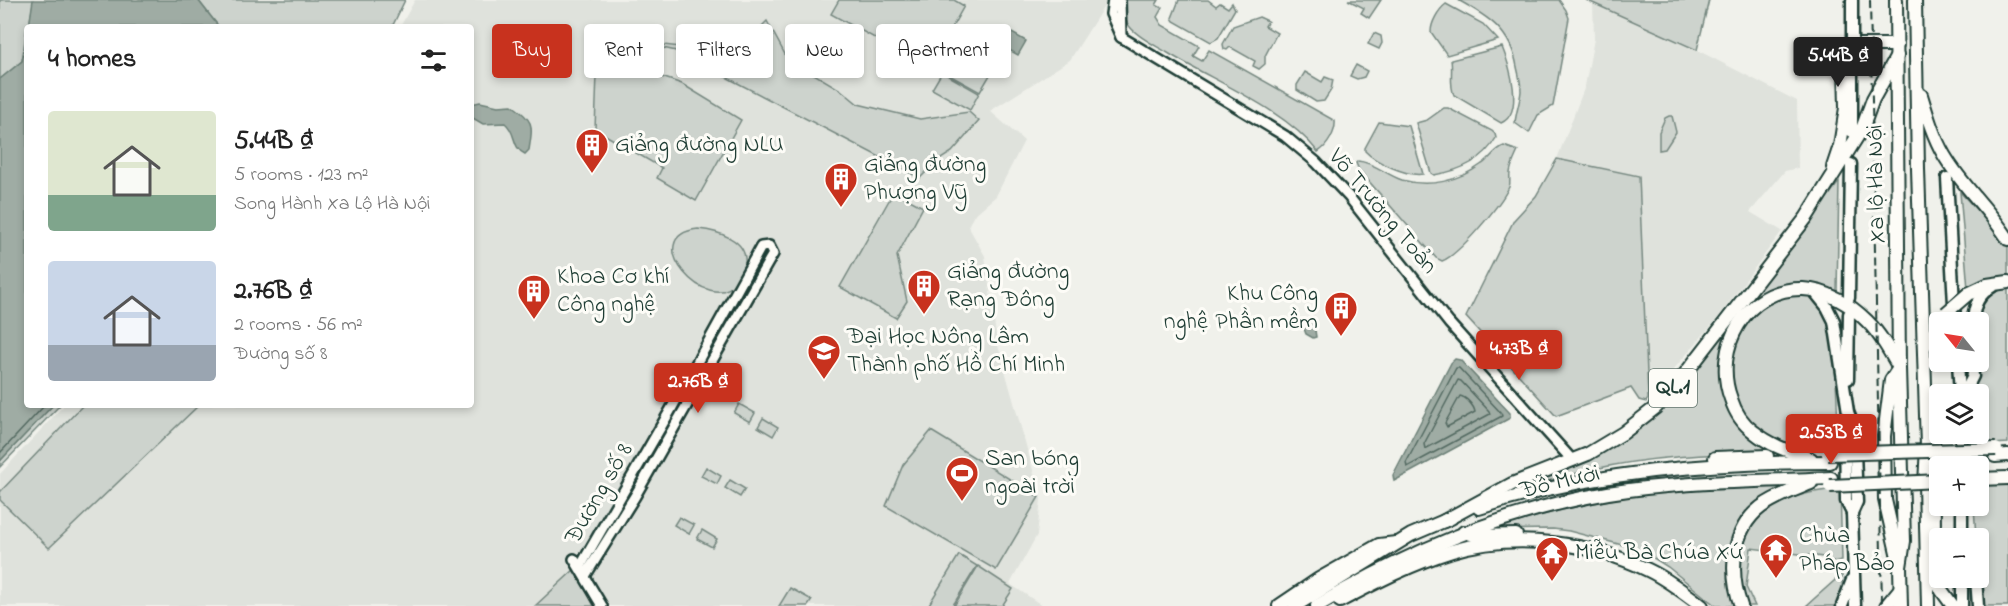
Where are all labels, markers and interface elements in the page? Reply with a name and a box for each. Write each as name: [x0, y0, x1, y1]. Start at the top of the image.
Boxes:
chip: Buy: [492, 24, 572, 78]
chip: Rent: [584, 24, 664, 78]
chip: Filters: [676, 24, 773, 78]
chip: New: [785, 24, 864, 78]
chip: Apartment: [876, 24, 1011, 78]
pin: 5.44B ₫: [1783, 37, 1893, 88]
text: 4 homes: [48, 41, 136, 79]
text: 5.44B ₫: [1808, 42, 1868, 71]
icon: filters: [417, 44, 450, 77]
text: 5.44B ₫: [234, 123, 313, 161]
street label: Xa lộ Hà Nội: [1858, 124, 1896, 244]
building icon: Giảng đường NLU: [574, 127, 610, 174]
place label: Giảng đường NLU: [615, 128, 784, 163]
icon: home: [96, 135, 168, 207]
street label: Võ Trường Toản: [1318, 141, 1445, 283]
place label: Giảng đường Phượng Vỹ: [864, 148, 986, 212]
text: 5 rooms · 123 m²: [234, 161, 368, 190]
building icon: Giảng đường Phượng Vỹ: [823, 161, 859, 208]
text: Song Hành Xa Lộ Hà Nội: [234, 190, 430, 219]
place label: Giảng đường Rạng Đông: [947, 255, 1069, 318]
place label: Khoa Cơ khí Công nghệ: [557, 260, 669, 323]
building icon: Giảng đường Rạng Đông: [906, 268, 942, 315]
text: 2.76B ₫: [234, 273, 312, 311]
building icon: Khoa Cơ khí Công nghệ: [516, 273, 552, 320]
place label: Khu Công nghệ Phần mềm: [1164, 277, 1318, 340]
icon: home: [96, 285, 168, 357]
building icon: Khu Công nghệ Phần mềm: [1323, 290, 1359, 337]
text: 2 rooms · 56 m²: [234, 311, 363, 340]
north arrow: [1929, 312, 1989, 372]
map controls: [1929, 312, 1989, 588]
place label: Đại Học Nông Lâm Thành phố Hồ Chí Minh: [846, 320, 1065, 383]
pin: 4.73B ₫: [1464, 330, 1574, 381]
school or university icon: Đại Học Nông Lâm Thành phố Hồ Chí Minh: [806, 333, 842, 380]
text: 4.73B ₫: [1490, 335, 1548, 364]
text: Đường số 8: [234, 340, 327, 369]
pin: 2.76B ₫: [643, 363, 753, 414]
text: 2.76B ₫: [668, 368, 728, 397]
road number: QL.1: [1649, 369, 1697, 407]
button: layers: [1929, 384, 1989, 444]
pin: 2.53B ₫: [1776, 414, 1886, 465]
text: 2.53B ₫: [1800, 419, 1862, 448]
street label: Đường số 8: [556, 437, 643, 552]
place label: San bóng ngoài trời: [985, 442, 1079, 505]
sports icon: San bóng ngoài trời: [944, 455, 980, 502]
button: +: [1929, 456, 1989, 516]
street label: Đỗ Mười: [1516, 457, 1603, 509]
place label: Chùa Pháp Bảo: [1799, 519, 1895, 582]
button: −: [1929, 528, 1989, 588]
temple icon: Chùa Pháp Bảo: [1758, 532, 1794, 579]
temple icon: Miễu Bà Chúa Xứ: [1534, 535, 1570, 582]
place label: Miễu Bà Chúa Xứ: [1575, 536, 1744, 571]

